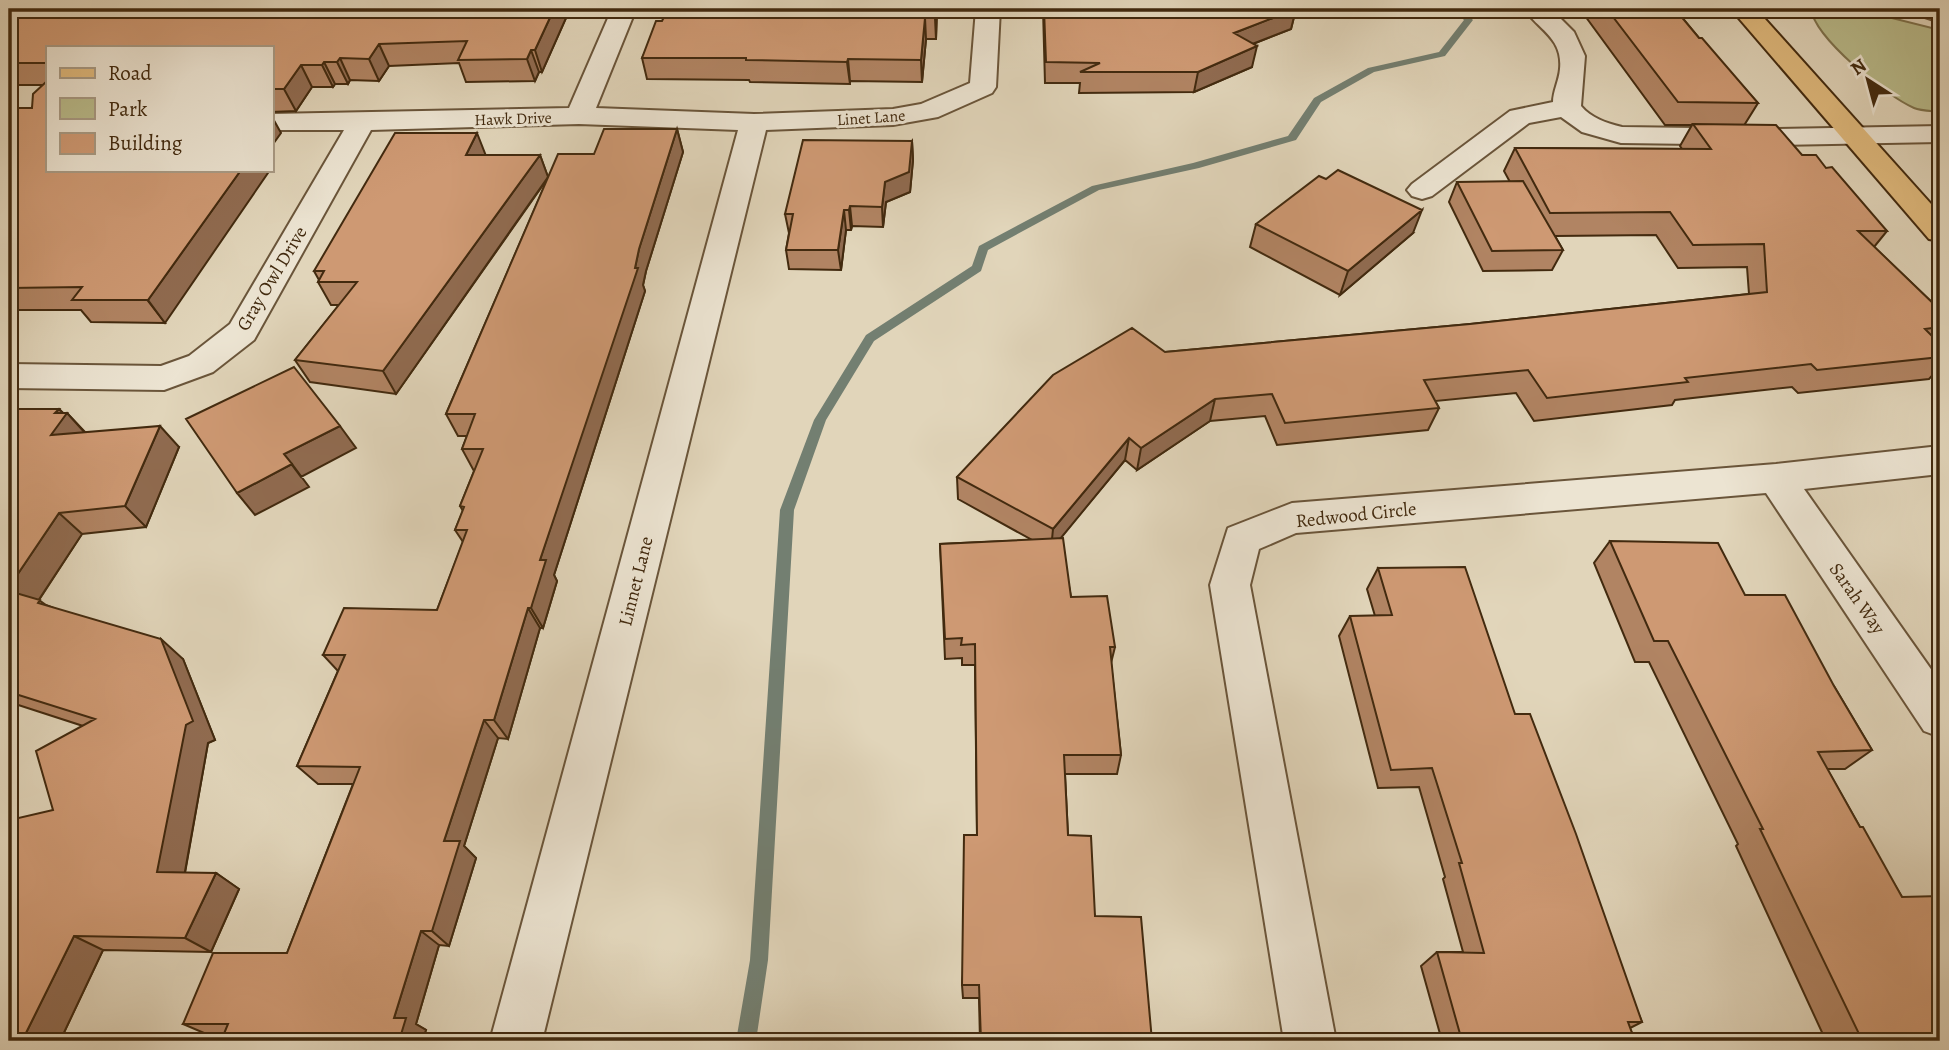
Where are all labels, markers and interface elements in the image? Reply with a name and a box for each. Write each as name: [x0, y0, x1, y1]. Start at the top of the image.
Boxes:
legend: [46, 46, 273, 172]
north arrow: [1834, 46, 1904, 116]
text: N: [1845, 52, 1872, 82]
text: Road: [108, 59, 152, 87]
text: Park: [108, 95, 148, 123]
street label: Linet Lane: [836, 105, 906, 131]
street label: Hawk Drive: [474, 107, 552, 131]
text: Building: [108, 129, 183, 157]
street label: Gray Owl Drive: [230, 221, 313, 336]
street label: Redwood Circle: [1295, 496, 1418, 534]
street label: Linnet Lane: [612, 534, 660, 629]
street label: Sarah Way: [1823, 558, 1892, 640]

